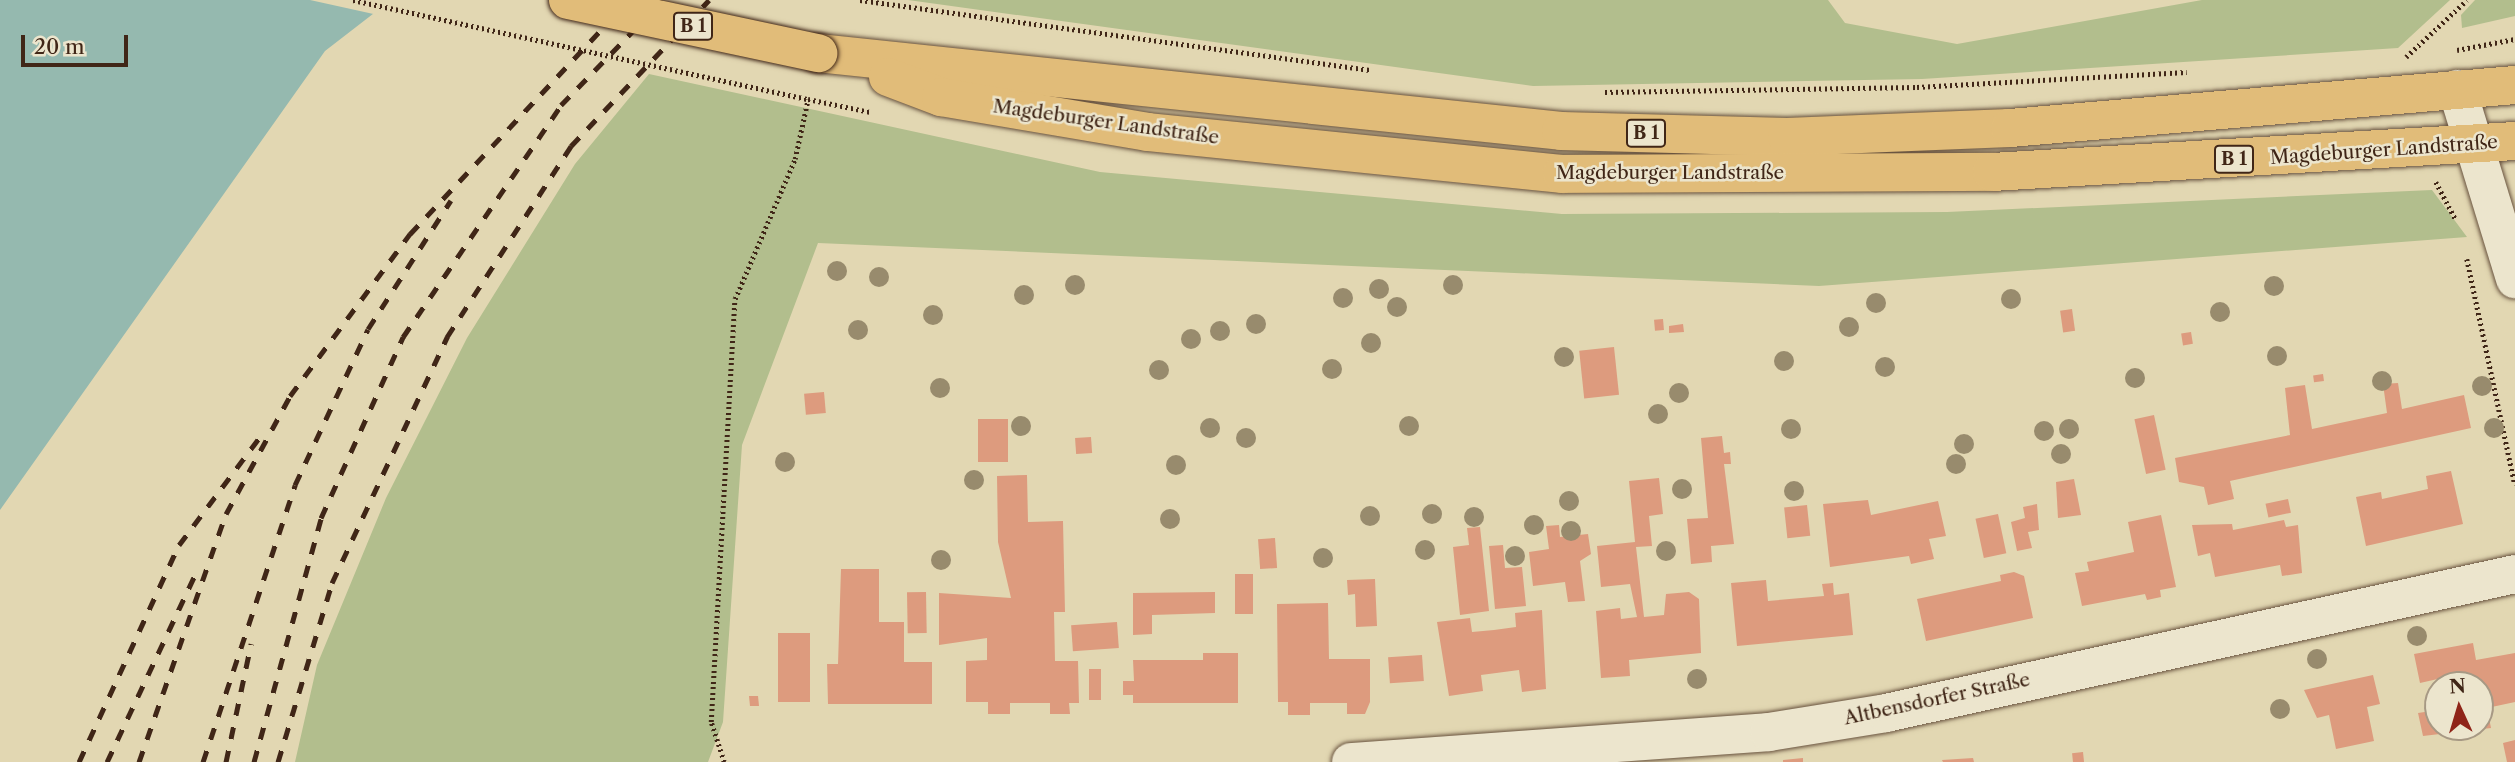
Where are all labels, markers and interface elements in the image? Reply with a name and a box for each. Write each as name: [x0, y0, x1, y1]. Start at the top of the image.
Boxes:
road number: B 1: [672, 12, 714, 41]
scale bar: [24, 21, 131, 65]
text: 20 m: [34, 34, 85, 59]
street label: Magdeburger Landstraße: [991, 95, 1221, 149]
road number: B 1: [1625, 118, 1667, 148]
street label: Magdeburger Landstraße: [2269, 131, 2499, 169]
road number: B 1: [2213, 144, 2255, 174]
street label: Magdeburger Landstraße: [1556, 162, 1784, 184]
street label: Altbensdorfer Straße: [1842, 668, 2032, 730]
north arrow: [2424, 671, 2494, 741]
text: N: [2449, 675, 2467, 699]

